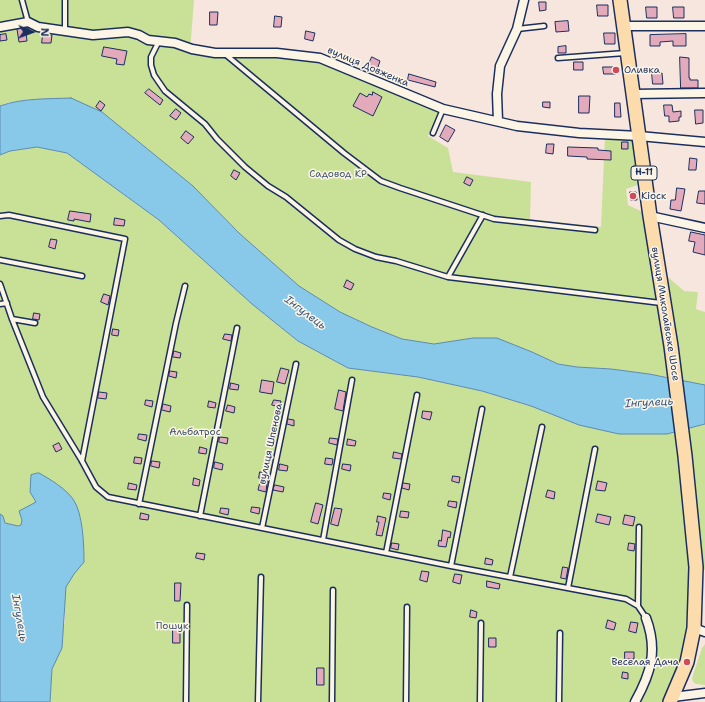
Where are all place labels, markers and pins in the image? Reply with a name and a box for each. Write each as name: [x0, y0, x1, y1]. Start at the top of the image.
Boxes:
place label: Оливка: [624, 64, 660, 76]
marker: Оливка: [611, 65, 621, 75]
place label: Кіоск: [641, 190, 666, 202]
marker: Кіоск: [628, 191, 638, 201]
place label: Веселая Дача: [611, 656, 679, 668]
marker: Веселая Дача: [682, 657, 692, 667]

